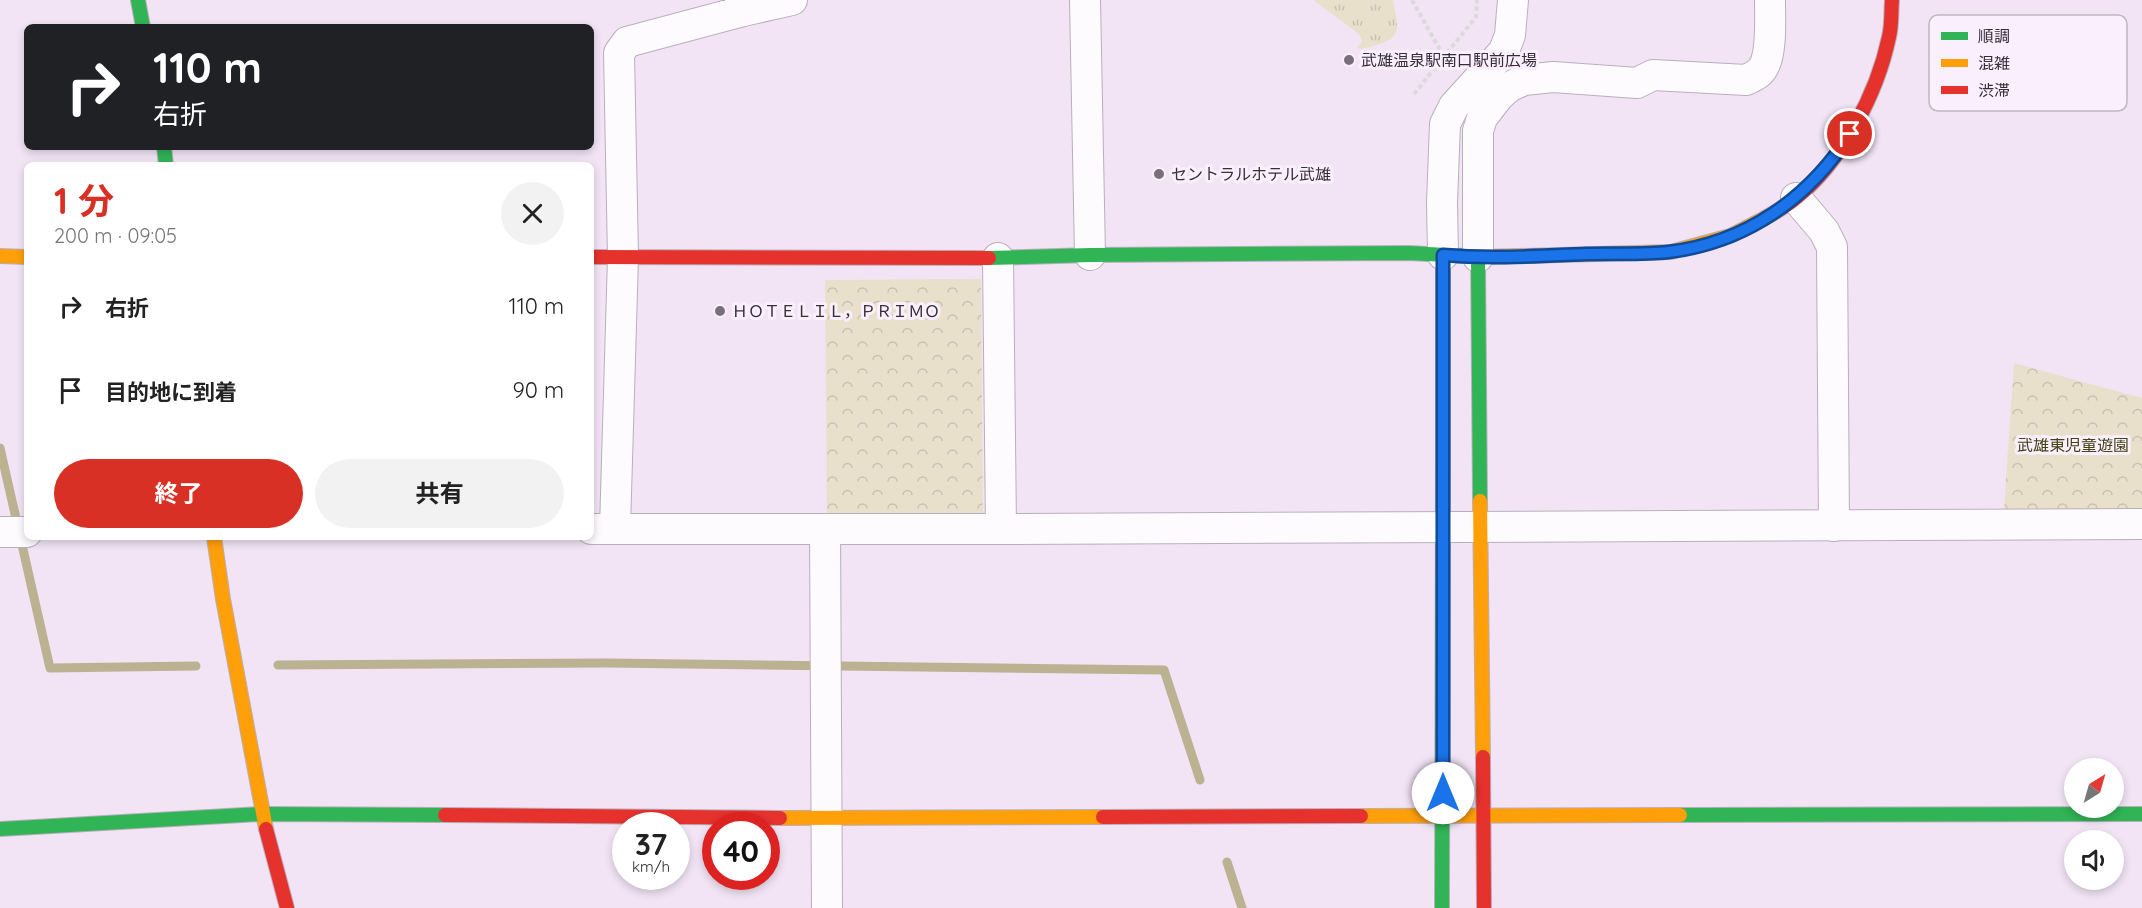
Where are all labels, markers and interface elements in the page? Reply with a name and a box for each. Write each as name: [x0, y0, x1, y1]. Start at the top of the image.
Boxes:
legend: [1929, 15, 2127, 111]
text: 順調: [1978, 26, 2010, 46]
text: 110 m: [153, 41, 262, 94]
icon: right: [54, 48, 132, 126]
place label: 武雄温泉駅南口駅前広場: [1361, 50, 1537, 70]
marker: 武雄温泉駅南口駅前広場: [1342, 53, 1356, 67]
text: 混雑: [1978, 53, 2010, 73]
text: 渋滞: [1978, 80, 2010, 100]
text: 右折: [153, 97, 207, 131]
pin: [1824, 108, 1875, 159]
icon: arrive: [1833, 117, 1866, 150]
place label: セントラルホテル武雄: [1171, 164, 1331, 184]
marker: セントラルホテル武雄: [1152, 167, 1166, 181]
text: 1 分: [54, 178, 114, 223]
button: close: [501, 182, 564, 245]
text: 200 m · 09:05: [54, 223, 177, 248]
icon: right: [54, 290, 87, 323]
text: 110 m: [509, 292, 564, 320]
text: 右折: [105, 294, 149, 322]
place label: ＨＯＴＥＬＩＬ，ＰＲＩＭＯ: [732, 301, 940, 321]
marker: ＨＯＴＥＬＩＬ，ＰＲＩＭＯ: [713, 304, 727, 318]
icon: arrive: [54, 374, 87, 407]
text: 90 m: [513, 376, 564, 404]
text: 目的地に到着: [105, 378, 237, 406]
park label: 武雄東児童遊園: [2017, 435, 2129, 455]
button: 終了: [54, 459, 303, 528]
button: 共有: [315, 459, 564, 528]
north arrow: [2064, 758, 2124, 818]
map controls: [2064, 758, 2124, 890]
position arrow: [1411, 761, 1475, 825]
speed limit sign: 40: [702, 812, 780, 890]
text: 37: [635, 825, 667, 863]
button: sound: [2064, 830, 2124, 890]
text: km/h: [632, 857, 670, 876]

